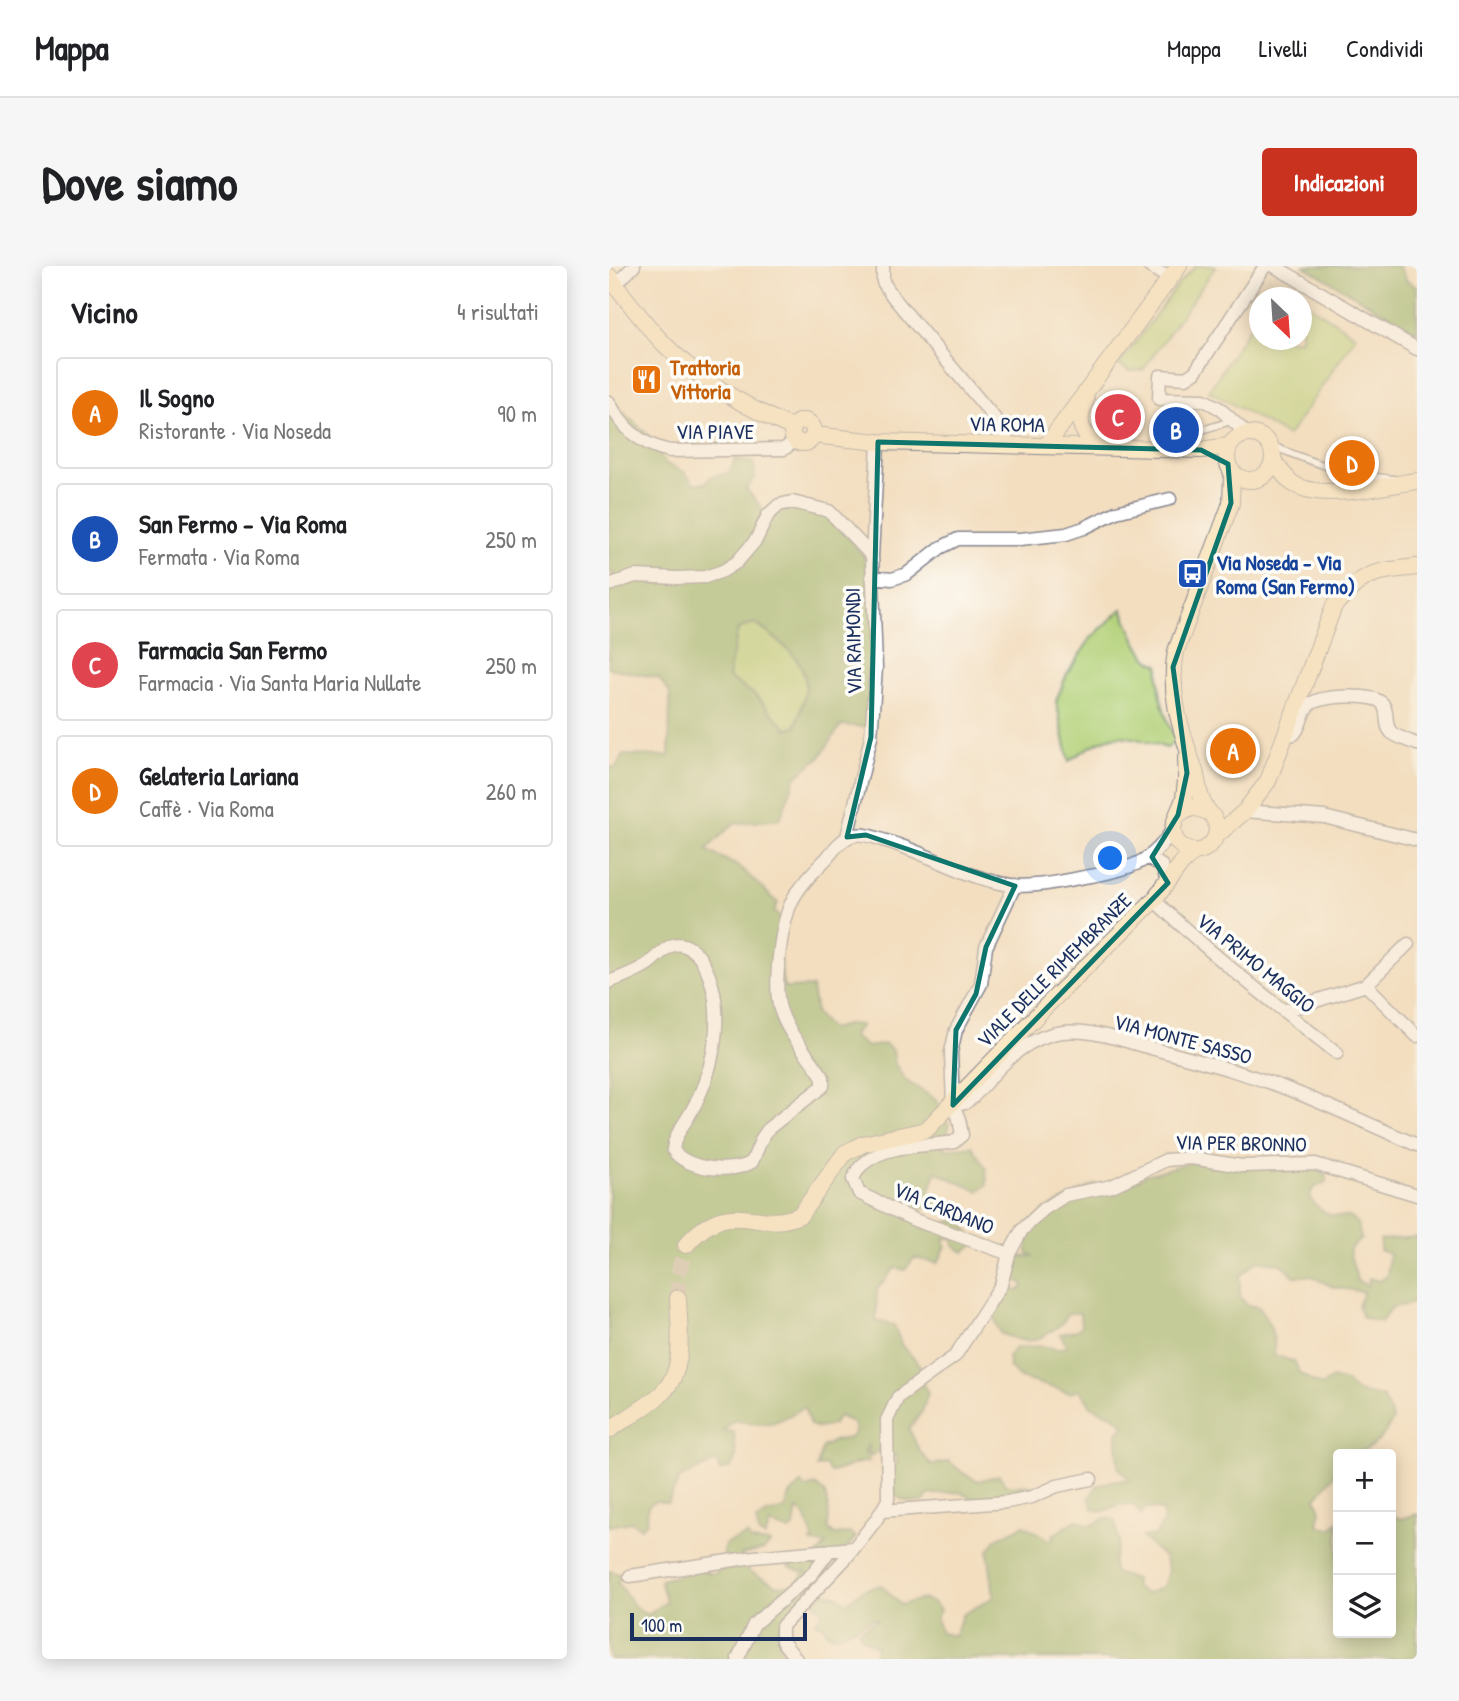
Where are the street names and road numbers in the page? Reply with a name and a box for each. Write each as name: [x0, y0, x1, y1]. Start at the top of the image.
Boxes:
street label: VIA ROMA: [969, 409, 1045, 439]
street label: VIA PIAVE: [676, 417, 754, 446]
street label: VIA RAIMONDI: [838, 587, 868, 695]
street label: VIALE DELLE RIMEMBRANZE: [970, 886, 1138, 1054]
street label: VIA PRIMO MAGGIO: [1191, 906, 1321, 1020]
street label: VIA MONTE SASSO: [1111, 1007, 1255, 1071]
street label: VIA PER BRONNO: [1175, 1127, 1307, 1159]
street label: VIA CARDANO: [889, 1175, 999, 1241]

